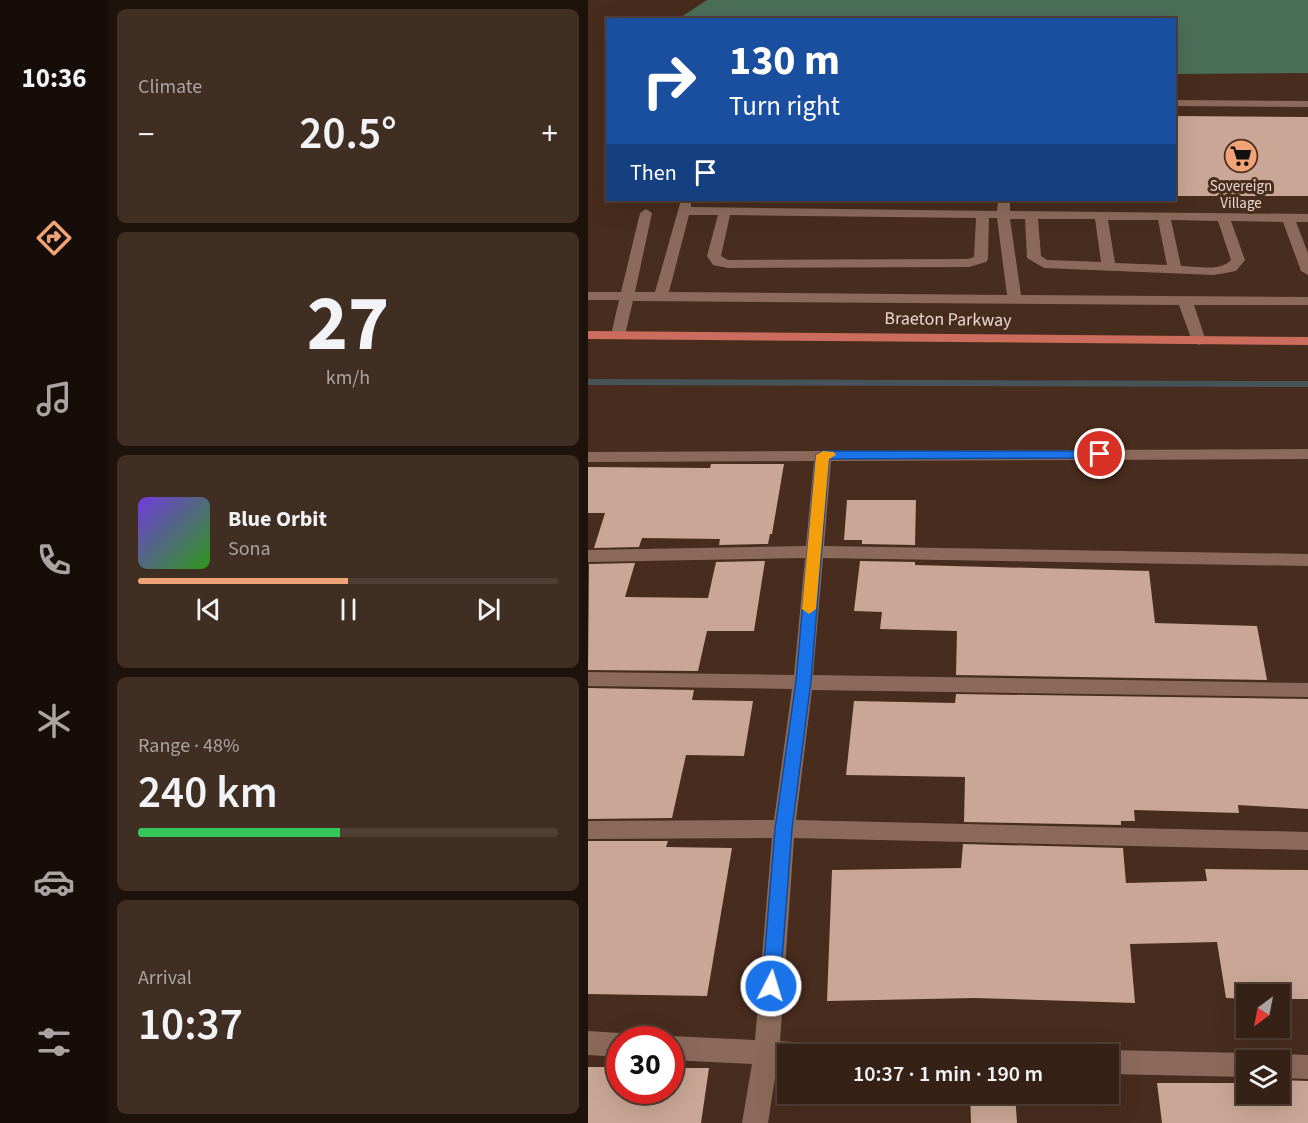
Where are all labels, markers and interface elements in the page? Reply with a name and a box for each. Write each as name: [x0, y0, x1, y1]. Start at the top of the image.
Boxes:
text: 130 m: [729, 31, 840, 91]
icon: right: [630, 42, 708, 120]
text: 10:36: [21, 59, 87, 98]
text: Climate: [138, 73, 202, 101]
text: Turn right: [729, 87, 840, 126]
text: 20.5°: [299, 102, 397, 166]
text: −: [138, 111, 154, 158]
text: +: [542, 111, 558, 158]
supermarket icon: Sovereign Village: [1223, 138, 1259, 174]
icon: arrive: [689, 156, 722, 189]
text: Then: [630, 157, 677, 189]
place label: Sovereign Village: [1210, 176, 1272, 214]
icon: directions: [33, 217, 75, 259]
text: 27: [307, 269, 389, 380]
street label: Braeton Parkway: [884, 306, 1012, 333]
text: km/h: [326, 364, 370, 392]
icon: music: [33, 378, 75, 420]
pin: [1074, 428, 1125, 479]
icon: arrive: [1083, 437, 1116, 470]
text: Blue Orbit: [228, 503, 327, 535]
text: Sona: [228, 535, 271, 563]
icon: phone: [33, 539, 75, 581]
icon: previous: [192, 593, 225, 626]
icon: pause: [332, 593, 365, 626]
icon: next: [472, 593, 505, 626]
icon: climate: [33, 700, 75, 742]
text: Range · 48%: [138, 732, 239, 760]
text: 240 km: [138, 761, 278, 825]
icon: car: [33, 861, 75, 903]
position arrow: [739, 954, 803, 1018]
text: Arrival: [138, 964, 192, 992]
north arrow: [1236, 984, 1290, 1038]
map controls: [1236, 984, 1290, 1104]
text: 10:37: [138, 993, 243, 1057]
icon: filters: [33, 1021, 75, 1063]
speed limit sign: 30: [606, 1026, 684, 1104]
button: layers: [1236, 1050, 1290, 1104]
text: 10:37 · 1 min · 190 m: [853, 1058, 1043, 1090]

